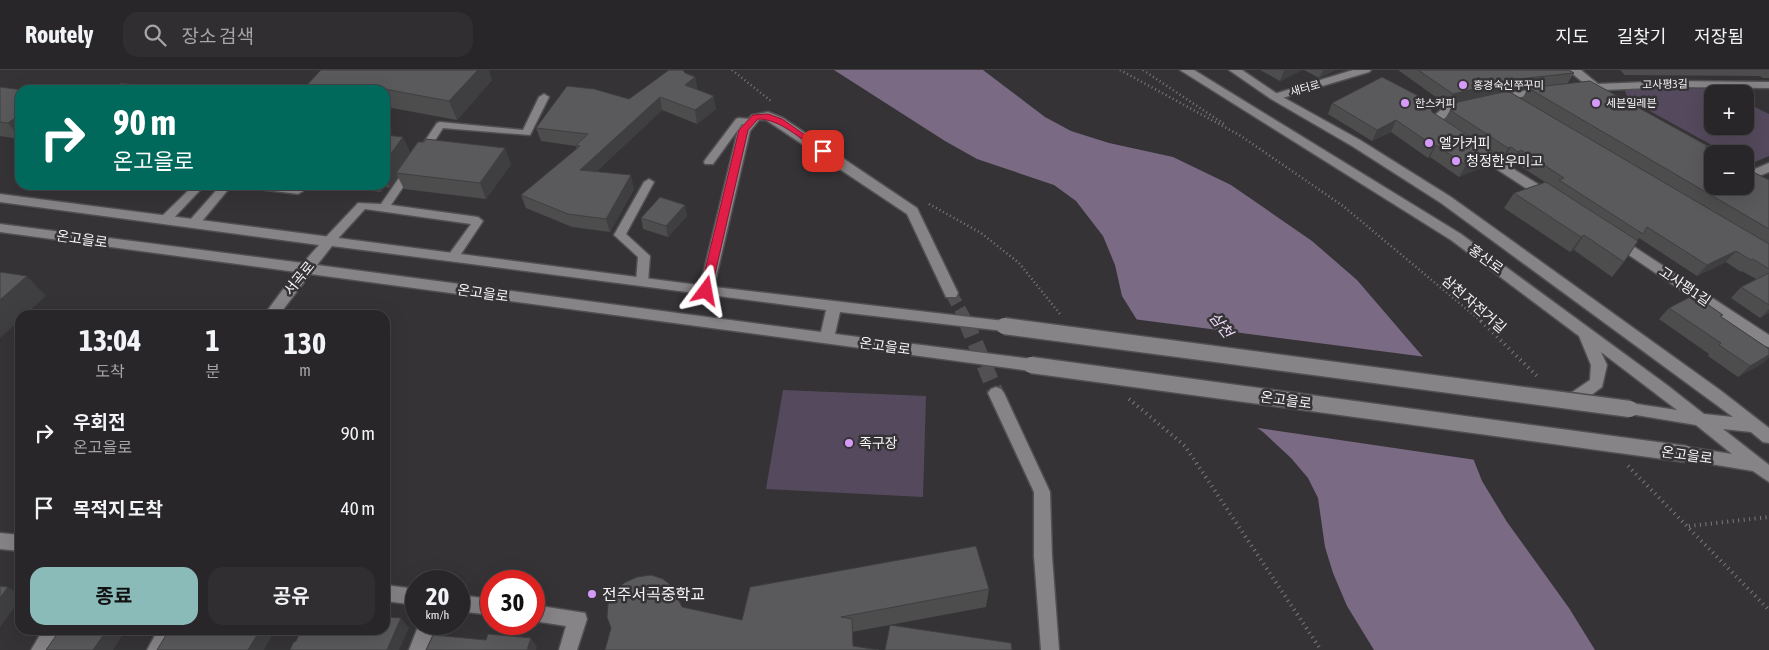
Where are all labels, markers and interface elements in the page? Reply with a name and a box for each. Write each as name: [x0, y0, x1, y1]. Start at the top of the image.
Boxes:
search box: [123, 12, 473, 57]
text: Routely: [25, 21, 93, 48]
icon: search: [141, 21, 169, 49]
text: 장소 검색: [181, 25, 254, 47]
text: 지도: [1556, 26, 1589, 47]
text: 길찾기: [1617, 26, 1666, 47]
text: 저장됨: [1694, 26, 1744, 47]
street label: 새터로: [1289, 78, 1321, 98]
street label: 고사평3길: [1642, 78, 1688, 90]
marker: 홍경숙신쭈꾸미: [1457, 79, 1469, 91]
place label: 홍경숙신쭈꾸미: [1473, 79, 1544, 91]
map controls: [1704, 85, 1754, 195]
button: +: [1704, 85, 1754, 135]
marker: 한스커피: [1399, 97, 1411, 109]
place label: 한스커피: [1415, 97, 1455, 109]
marker: 세븐일레븐: [1590, 97, 1602, 109]
place label: 세븐일레븐: [1606, 97, 1657, 109]
text: 90 m: [113, 102, 176, 142]
icon: right: [30, 105, 95, 170]
pin: [802, 130, 844, 172]
place label: 엘가커피: [1439, 135, 1491, 151]
icon: arrive: [809, 137, 837, 165]
marker: 엘가커피: [1423, 137, 1435, 149]
button: −: [1704, 145, 1754, 195]
text: 온고을로: [113, 148, 194, 174]
place label: 청정한우미고: [1466, 153, 1543, 169]
marker: 청정한우미고: [1450, 155, 1462, 167]
street label: 온고을로: [55, 227, 109, 251]
street label: 홍산로: [1466, 241, 1506, 277]
street label: 서곡로: [281, 258, 317, 298]
street label: 고사평1길: [1656, 263, 1714, 309]
position arrow: [679, 264, 731, 316]
street label: 삼천 자전거길: [1439, 272, 1509, 336]
street label: 온고을로: [456, 281, 510, 305]
water label: 삼천: [1206, 309, 1238, 343]
text: 13:04: [79, 323, 141, 357]
text: 1: [205, 323, 220, 357]
text: 130: [284, 326, 326, 360]
street label: 온고을로: [858, 334, 912, 358]
text: m: [299, 361, 311, 379]
text: 도착: [95, 362, 125, 380]
text: 분: [205, 362, 220, 380]
street label: 온고을로: [1259, 388, 1313, 412]
text: 우회전: [73, 411, 125, 433]
icon: right: [30, 419, 58, 447]
text: 90 m: [341, 422, 375, 444]
place label: 족구장: [859, 435, 898, 451]
marker: 족구장: [843, 437, 855, 449]
text: 온고을로: [73, 438, 132, 456]
street label: 온고을로: [1660, 443, 1714, 467]
icon: arrive: [30, 494, 58, 522]
text: 40 m: [341, 497, 375, 519]
text: 목적지 도착: [73, 498, 163, 520]
button: 종료: [30, 567, 198, 625]
button: 공유: [208, 567, 375, 625]
speed limit sign: 30: [480, 570, 545, 635]
text: 20: [426, 582, 449, 610]
place label: 전주서곡중학교: [602, 585, 705, 603]
marker: 전주서곡중학교: [586, 588, 598, 600]
text: km/h: [426, 608, 449, 622]

